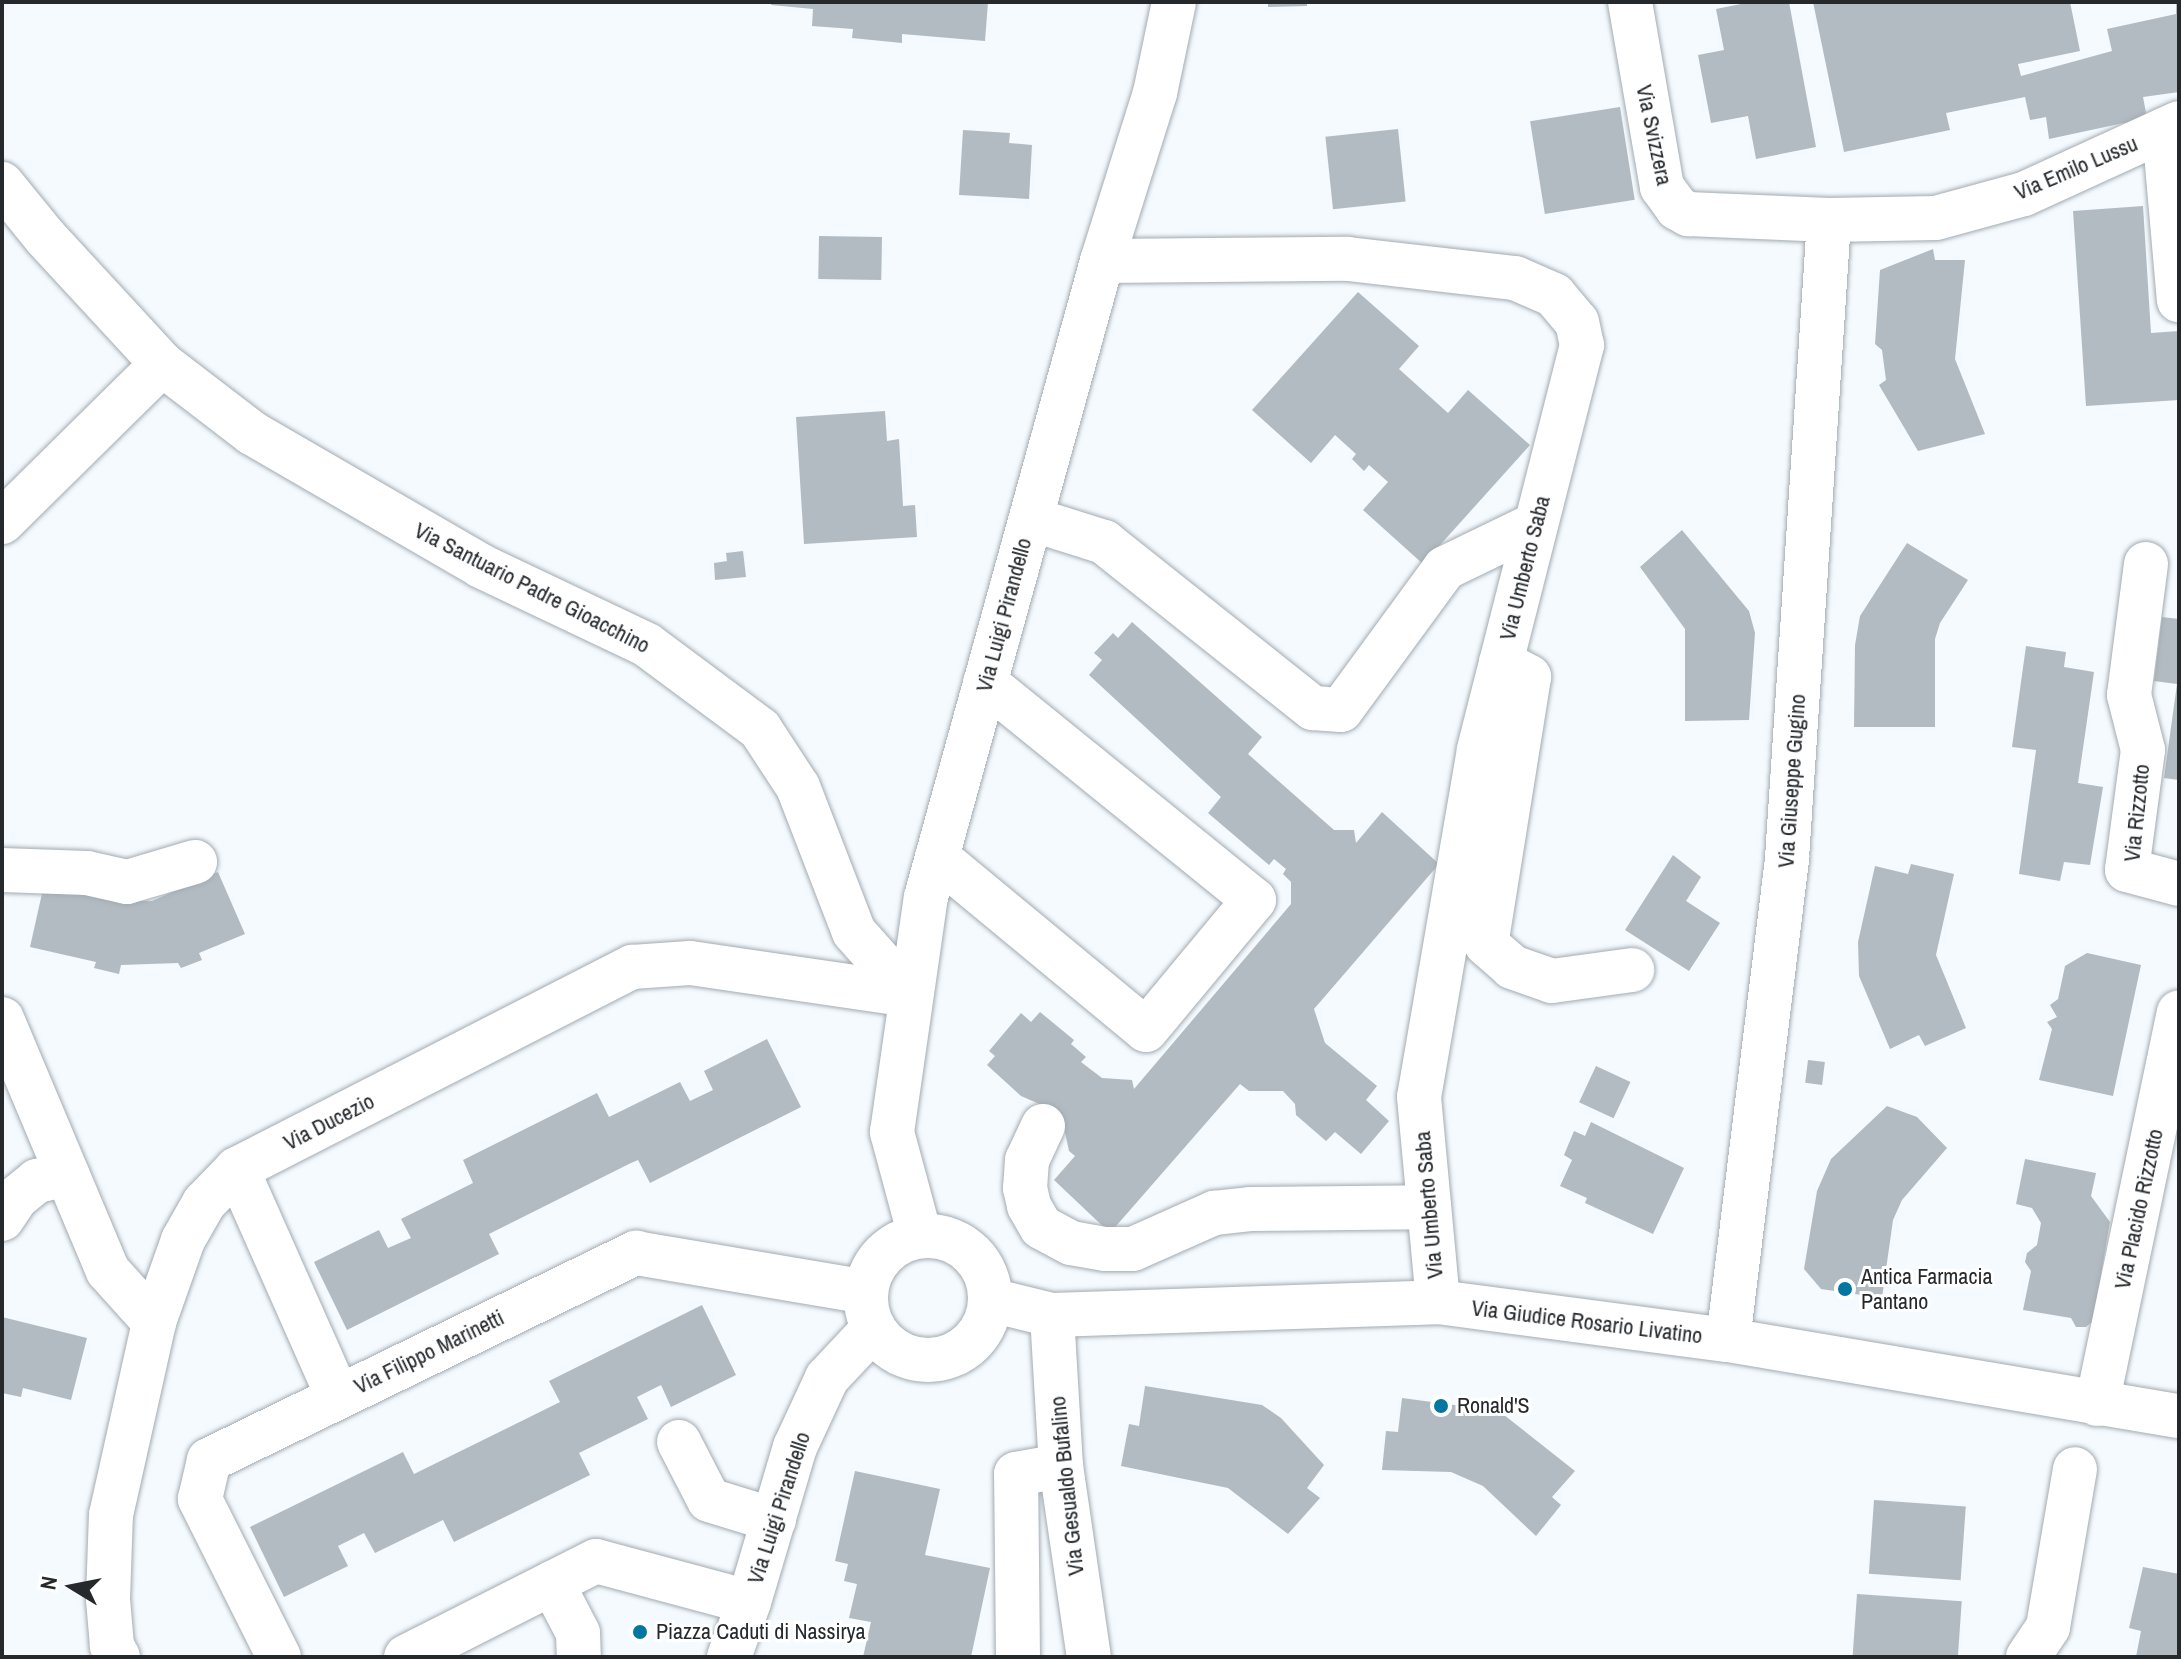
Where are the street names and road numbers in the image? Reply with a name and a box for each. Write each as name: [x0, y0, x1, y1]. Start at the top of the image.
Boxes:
street label: Via Svizzera: [1630, 82, 1678, 188]
street label: Via Emilo Lussu: [2011, 130, 2141, 206]
street label: Via Umberto Saba: [1494, 493, 1556, 643]
street label: Via Santuario Padre Gioacchino: [410, 517, 654, 659]
street label: Via Luigi Pirandello: [971, 535, 1037, 695]
street label: Via Giuseppe Gugino: [1773, 693, 1811, 869]
street label: Via Rizzotto: [2119, 763, 2155, 863]
street label: Via Ducezio: [279, 1088, 379, 1156]
street label: Via Placido Rizzotto: [2109, 1126, 2169, 1292]
street label: Via Umberto Saba: [1409, 1130, 1449, 1280]
street label: Via Giudice Rosario Livatino: [1470, 1295, 1704, 1349]
street label: Via Filippo Marinetti: [350, 1304, 508, 1400]
street label: Via Gesualdo Bufalino: [1044, 1395, 1090, 1577]
street label: Via Luigi Pirandello: [742, 1429, 816, 1587]

